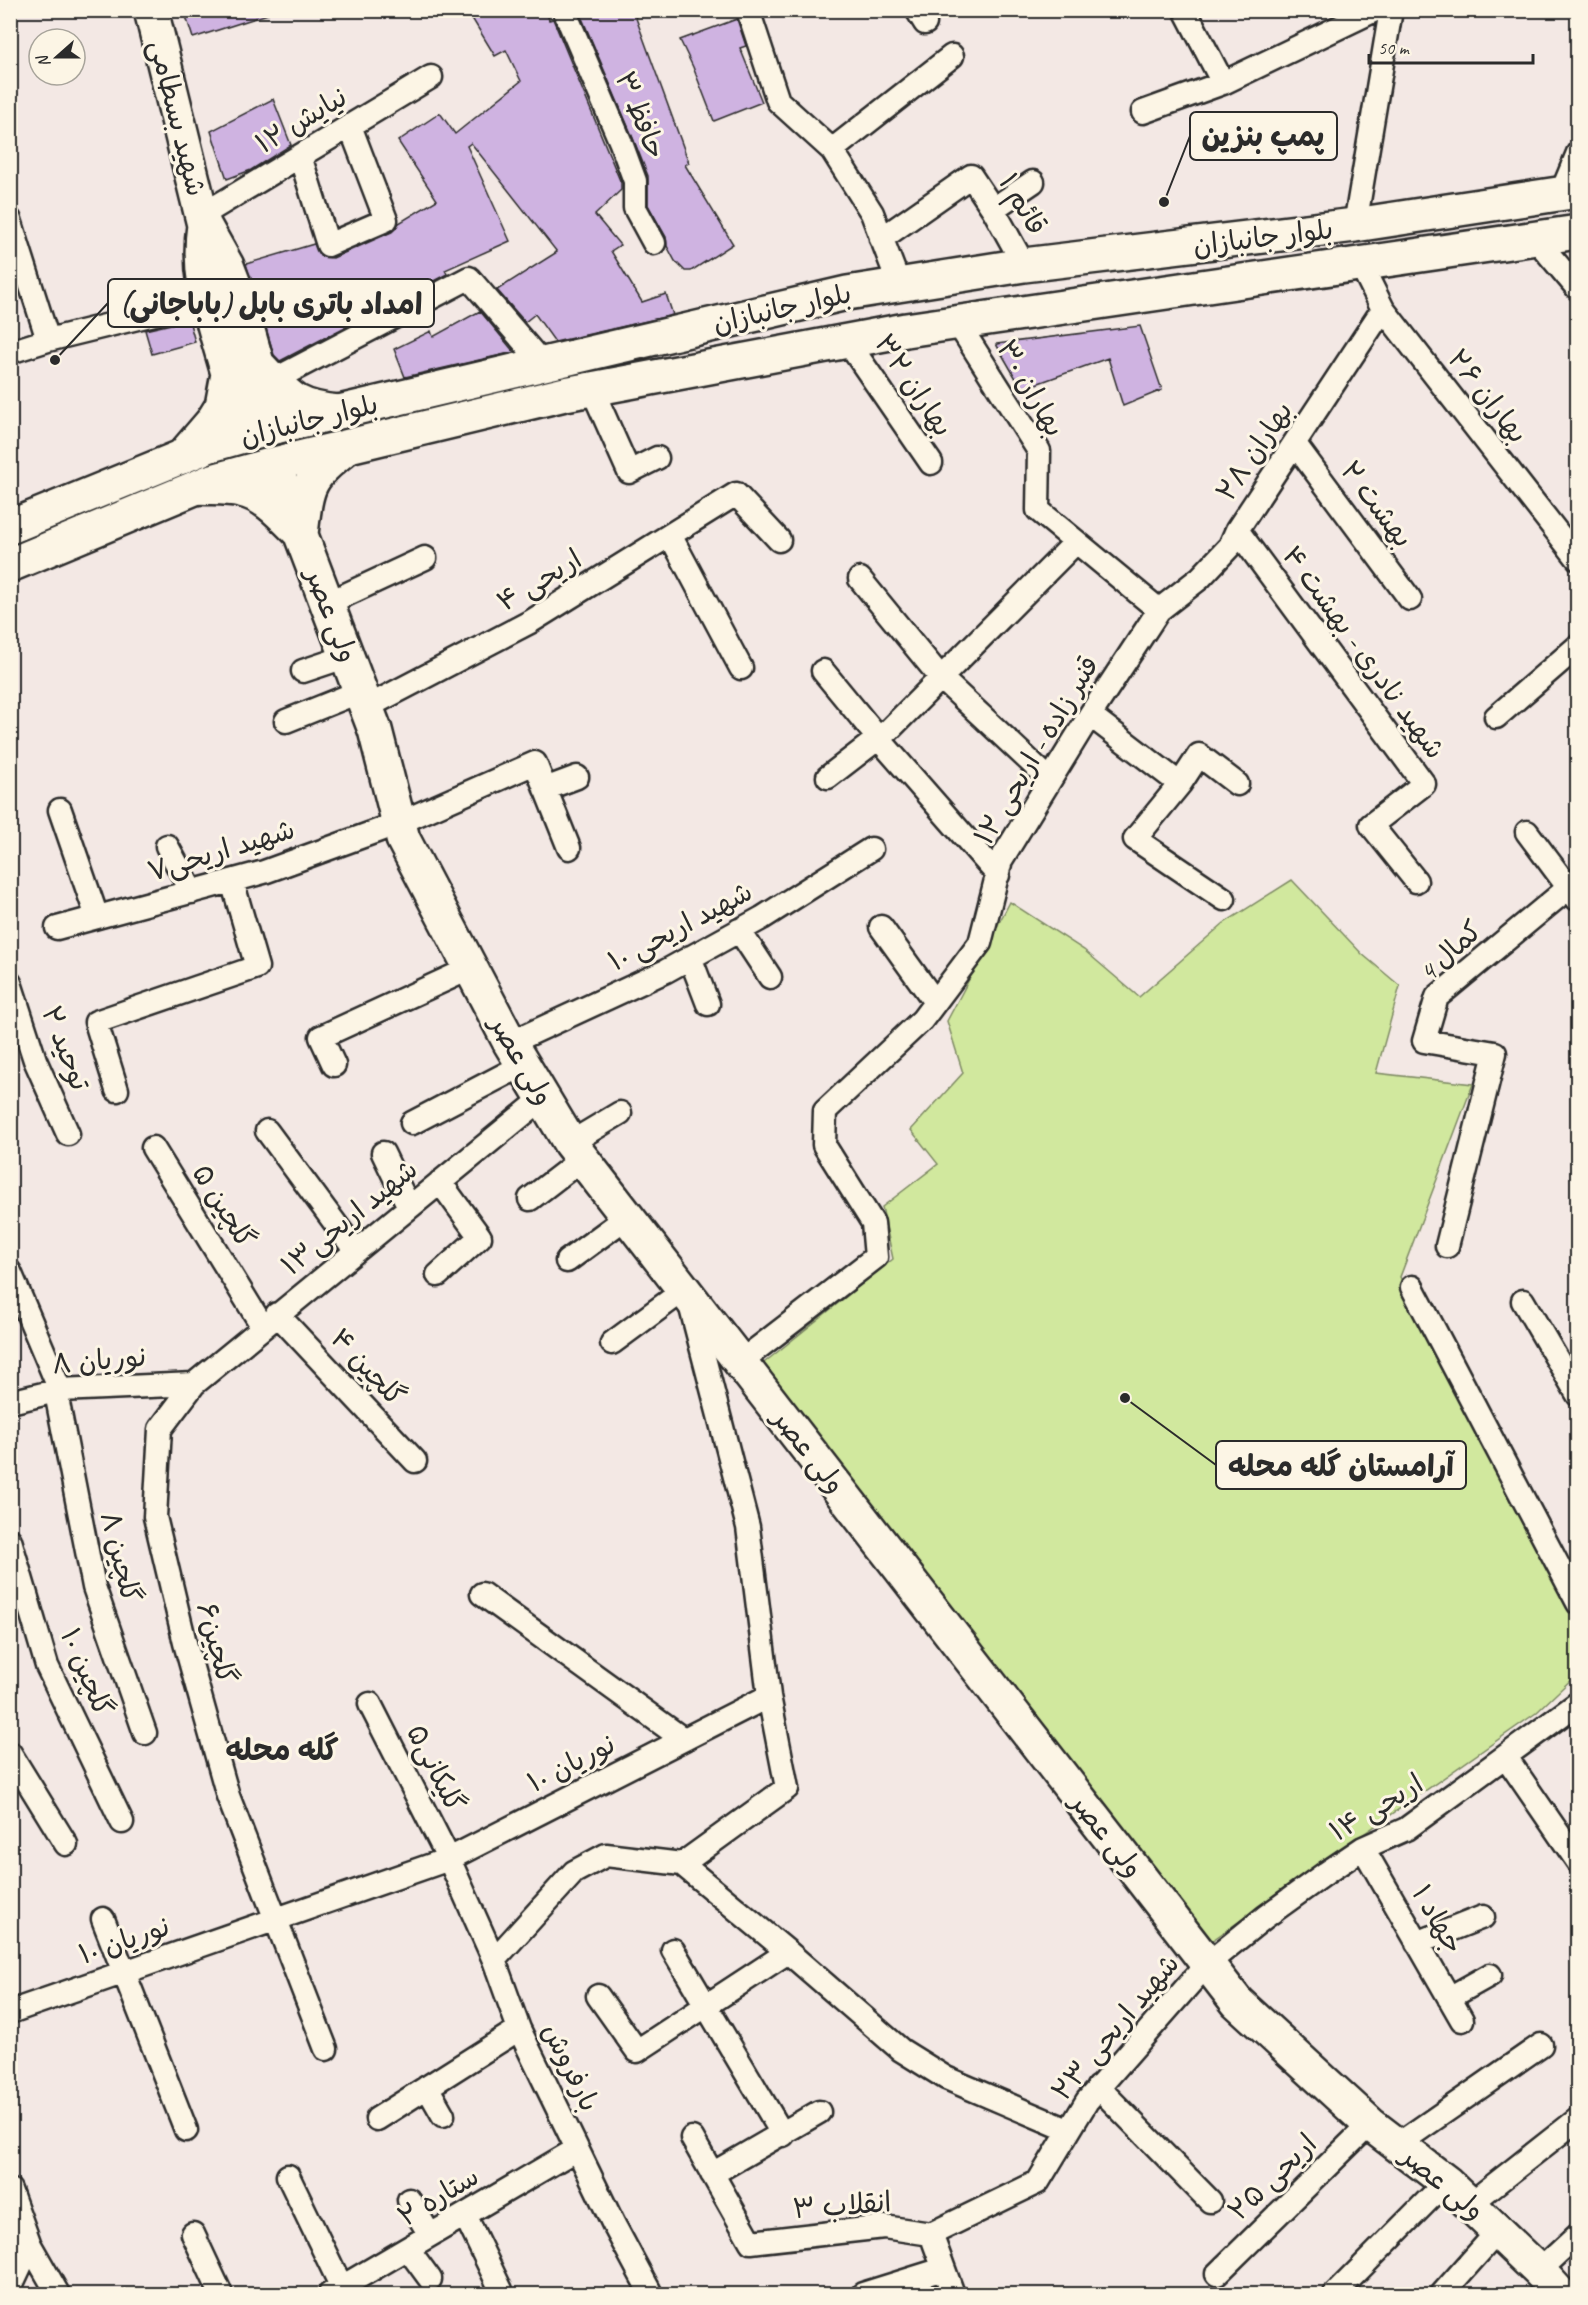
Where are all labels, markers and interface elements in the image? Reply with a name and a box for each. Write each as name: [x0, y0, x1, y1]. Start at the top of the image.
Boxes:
north arrow: [27, 27, 87, 87]
scale bar: [1369, 27, 1532, 65]
street label: شهید بسطامی: [142, 36, 214, 200]
text: 50 m: [1378, 37, 1411, 59]
text: N: [32, 51, 55, 70]
street label: حافظ ۳: [608, 66, 674, 164]
street label: نیایش ۱۲: [249, 79, 353, 161]
callout: پمپ بنزین: [1190, 112, 1337, 160]
text: پمپ بنزین: [1202, 117, 1325, 155]
street label: قائم ۱: [988, 167, 1055, 243]
street label: بلوار جانبازان: [1191, 211, 1335, 263]
street label: بلوار جانبازان: [709, 275, 855, 341]
callout: امداد باتری بابل (باباجانی): [108, 279, 434, 327]
text: امداد باتری بابل (باباجانی): [120, 285, 422, 323]
street label: بهاران ۳۲: [867, 327, 961, 443]
street label: بهاران ۳۰: [989, 333, 1073, 443]
street label: بهاران ۲۶: [1440, 342, 1536, 450]
street label: بلوار جانبازان: [236, 386, 382, 454]
street label: بهاران ۲۸: [1208, 394, 1300, 508]
street label: بهشت ۲: [1333, 454, 1421, 554]
street label: شهید نادری - بهشت ۴: [1275, 539, 1453, 765]
street label: اریحی ۴: [490, 541, 588, 619]
street label: ولی عصر: [297, 561, 366, 667]
street label: قنبر زاده - اریحی ۱۲: [966, 649, 1106, 851]
street label: شهید اریحی۷: [143, 811, 299, 889]
street label: شهید اریحی ۱۰: [602, 873, 758, 979]
street label: کمال 4: [1411, 913, 1489, 989]
street label: توحید ۲: [34, 1001, 98, 1096]
street label: ولی عصر: [481, 1007, 562, 1111]
street label: شهید اریحی۱۳: [274, 1151, 424, 1283]
street label: گلچین ۵: [185, 1158, 263, 1254]
street label: گلچین ۴: [323, 1321, 413, 1413]
street label: نوریان ۸: [50, 1338, 148, 1382]
street label: ولی عصر: [764, 1400, 853, 1501]
callout: آرامستان گله محله: [1216, 1441, 1466, 1489]
text: آرامستان گله محله: [1228, 1447, 1456, 1485]
street label: گلچین ۸: [93, 1508, 149, 1606]
street label: گلچین۶: [189, 1598, 245, 1688]
street label: گلچین ۱۰: [53, 1623, 121, 1721]
street label: گلیکانی۵: [399, 1718, 473, 1818]
street label: نوریان ۱۰: [521, 1726, 621, 1800]
district label: گله محله: [226, 1731, 339, 1769]
street label: اریحی ۱۴: [1323, 1765, 1429, 1849]
street label: ولی عصر: [1062, 1784, 1151, 1885]
street label: جهاد ۱: [1404, 1878, 1472, 1960]
street label: نوریان ۱۰: [74, 1908, 174, 1972]
street label: شهید اریحی ۲۳: [1043, 1946, 1187, 2108]
street label: بارفروش: [535, 2017, 607, 2117]
street label: اریحی ۲۵: [1220, 2126, 1324, 2228]
street label: ولی عصر: [1393, 2137, 1492, 2228]
street label: ستاره ۲: [391, 2158, 485, 2234]
street label: انقلاب ۳: [791, 2184, 893, 2226]

